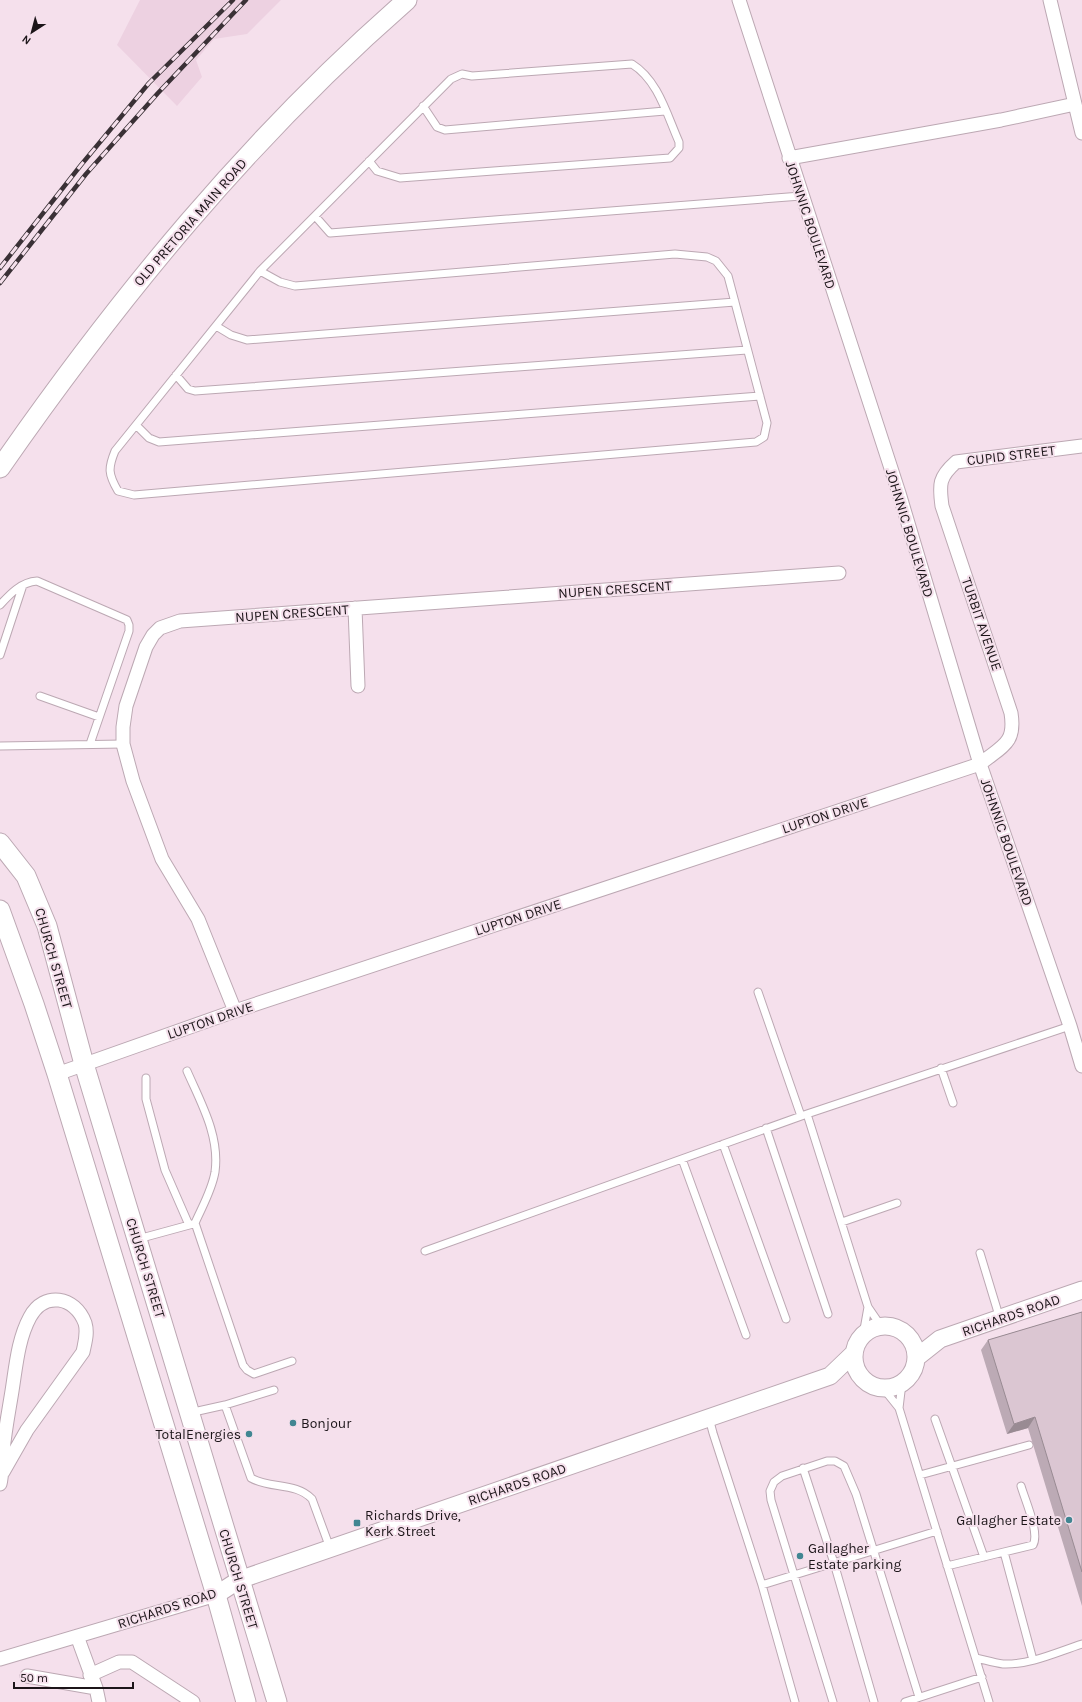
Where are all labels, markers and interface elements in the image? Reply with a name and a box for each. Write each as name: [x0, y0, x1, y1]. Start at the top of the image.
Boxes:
north arrow: [12, 12, 52, 52]
text: N: [19, 32, 33, 47]
street label: OLD PRETORIA MAIN ROAD: [130, 155, 251, 290]
street label: JOHNNIC BOULEVARD: [782, 159, 839, 291]
street label: CUPID STREET: [966, 442, 1056, 469]
street label: JOHNNIC BOULEVARD: [882, 467, 937, 600]
street label: TURBIT AVENUE: [958, 575, 1005, 673]
street label: NUPEN CRESCENT: [558, 577, 672, 602]
street label: NUPEN CRESCENT: [235, 601, 349, 626]
street label: JOHNNIC BOULEVARD: [977, 776, 1036, 908]
street label: LUPTON DRIVE: [780, 794, 871, 837]
street label: LUPTON DRIVE: [473, 896, 564, 939]
street label: CHURCH STREET: [31, 906, 76, 1010]
street label: LUPTON DRIVE: [165, 998, 255, 1043]
street label: CHURCH STREET: [122, 1216, 169, 1320]
street label: RICHARDS ROAD: [960, 1291, 1063, 1340]
place label: Bonjour: [301, 1415, 352, 1432]
marker: Bonjour: [288, 1418, 298, 1428]
place label: TotalEnergies: [156, 1426, 241, 1443]
marker: TotalEnergies: [244, 1429, 254, 1439]
street label: RICHARDS ROAD: [466, 1460, 569, 1509]
place label: Richards Drive, Kerk Street: [365, 1507, 461, 1540]
place label: Gallagher Estate: [956, 1512, 1061, 1529]
marker: Gallagher Estate: [1064, 1515, 1074, 1525]
marker: Richards Drive, Kerk Street: [352, 1518, 362, 1528]
street label: CHURCH STREET: [215, 1527, 262, 1631]
place label: Gallagher Estate parking: [808, 1540, 901, 1573]
marker: Gallagher Estate parking: [795, 1551, 805, 1561]
street label: RICHARDS ROAD: [116, 1584, 219, 1632]
scale bar: [14, 1664, 133, 1690]
text: 50 m: [20, 1671, 48, 1685]

